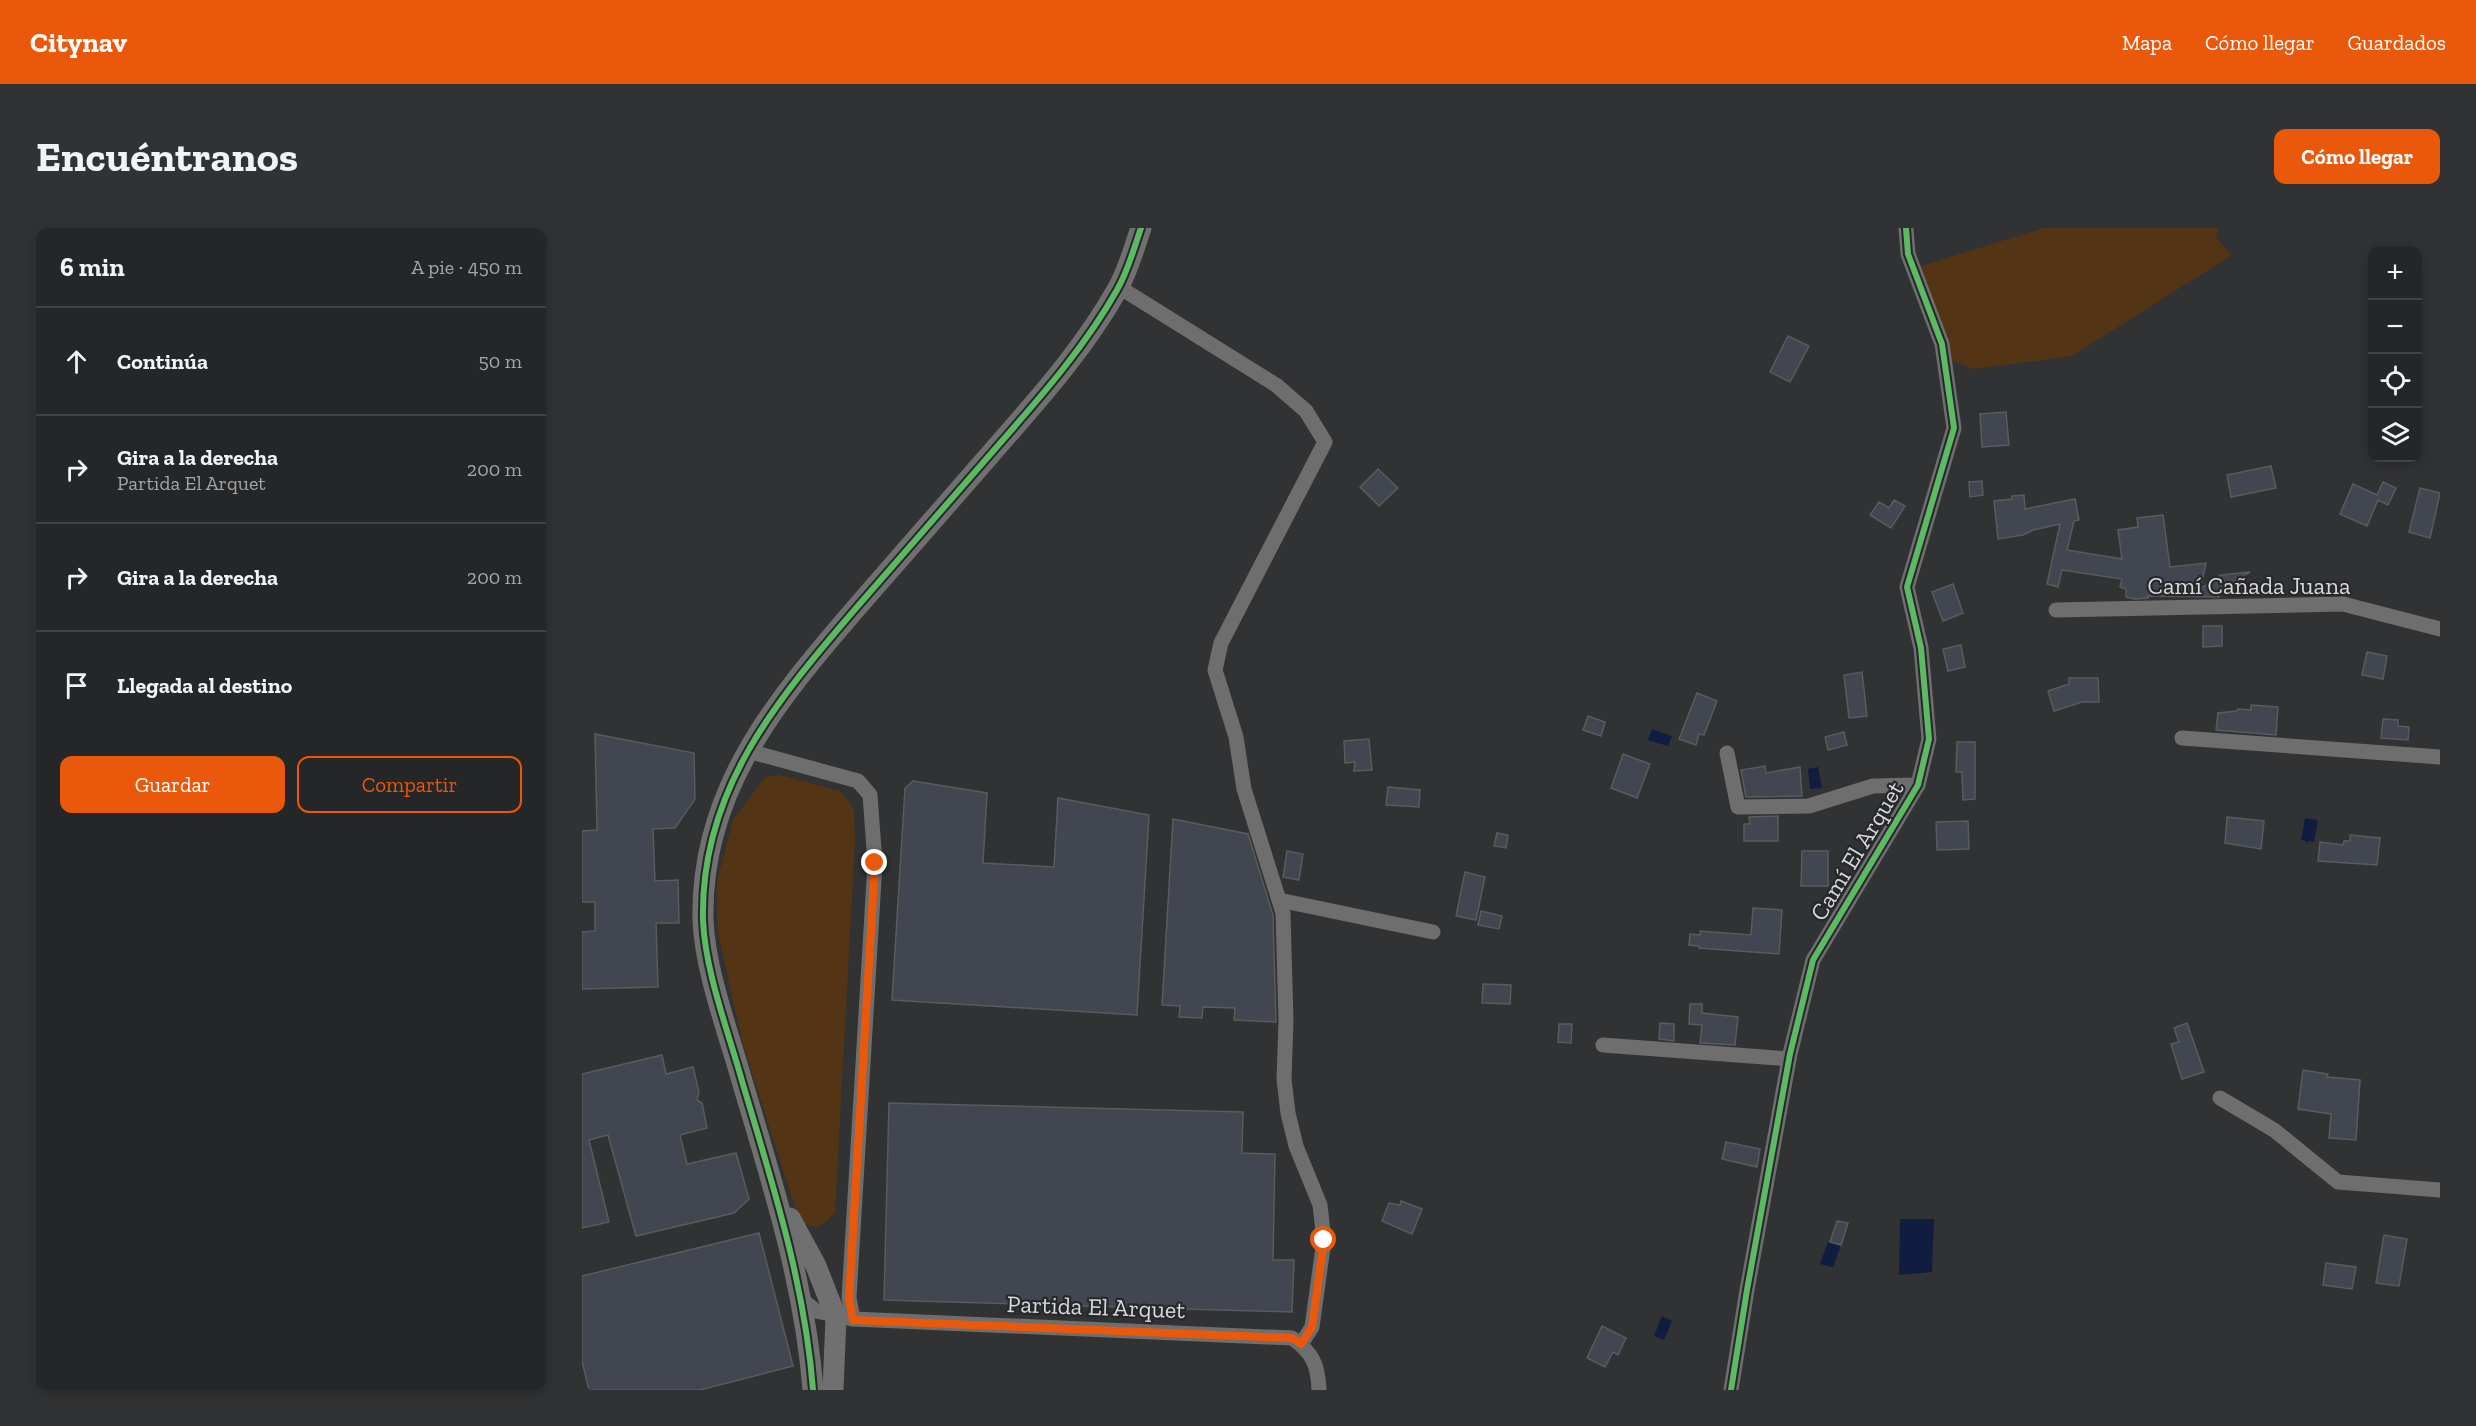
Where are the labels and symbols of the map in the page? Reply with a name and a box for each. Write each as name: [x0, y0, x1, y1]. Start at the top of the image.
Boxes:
street label: Camí Cañada Juana: [2147, 571, 2351, 600]
street label: Camí El Arquet: [1804, 776, 1910, 926]
route end: [861, 849, 887, 875]
route start: [1310, 1226, 1336, 1252]
street label: Partida El Arquet: [1006, 1289, 1186, 1324]

